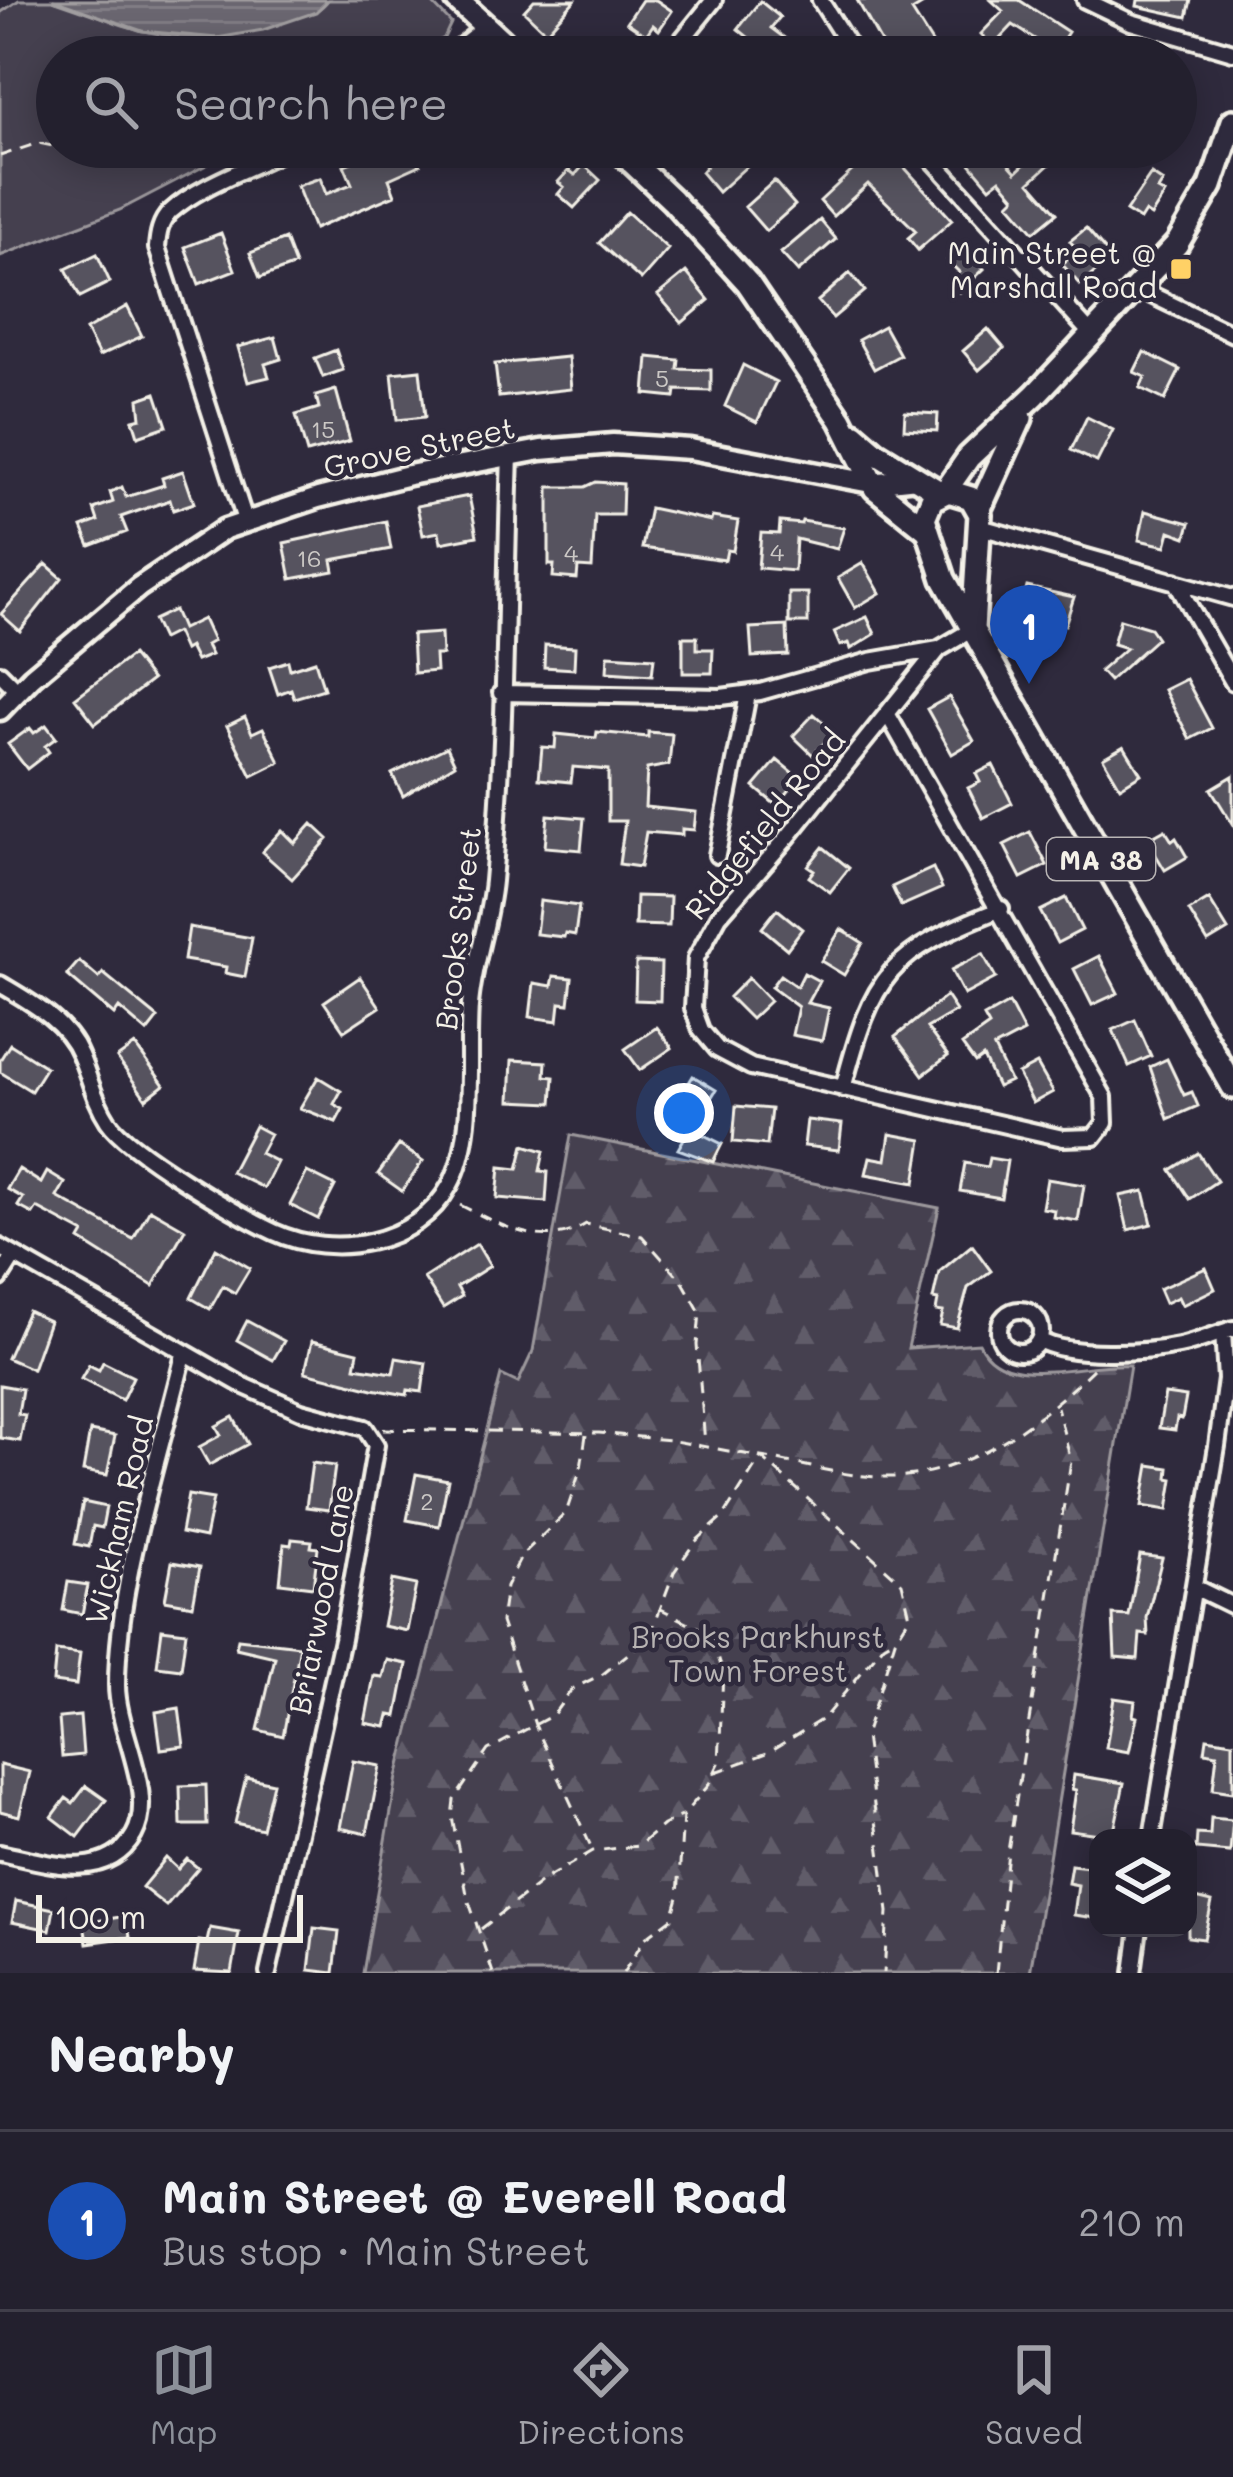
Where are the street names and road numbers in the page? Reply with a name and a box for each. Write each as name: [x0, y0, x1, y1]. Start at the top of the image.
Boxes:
street label: Grove Street: [320, 406, 518, 486]
street label: Ridgefield Road: [675, 721, 853, 927]
street label: Brooks Street: [425, 824, 489, 1032]
road number: MA 38: [1047, 838, 1155, 880]
street label: Wickham Road: [75, 1412, 161, 1628]
street label: Briarwood Lane: [278, 1480, 362, 1718]

